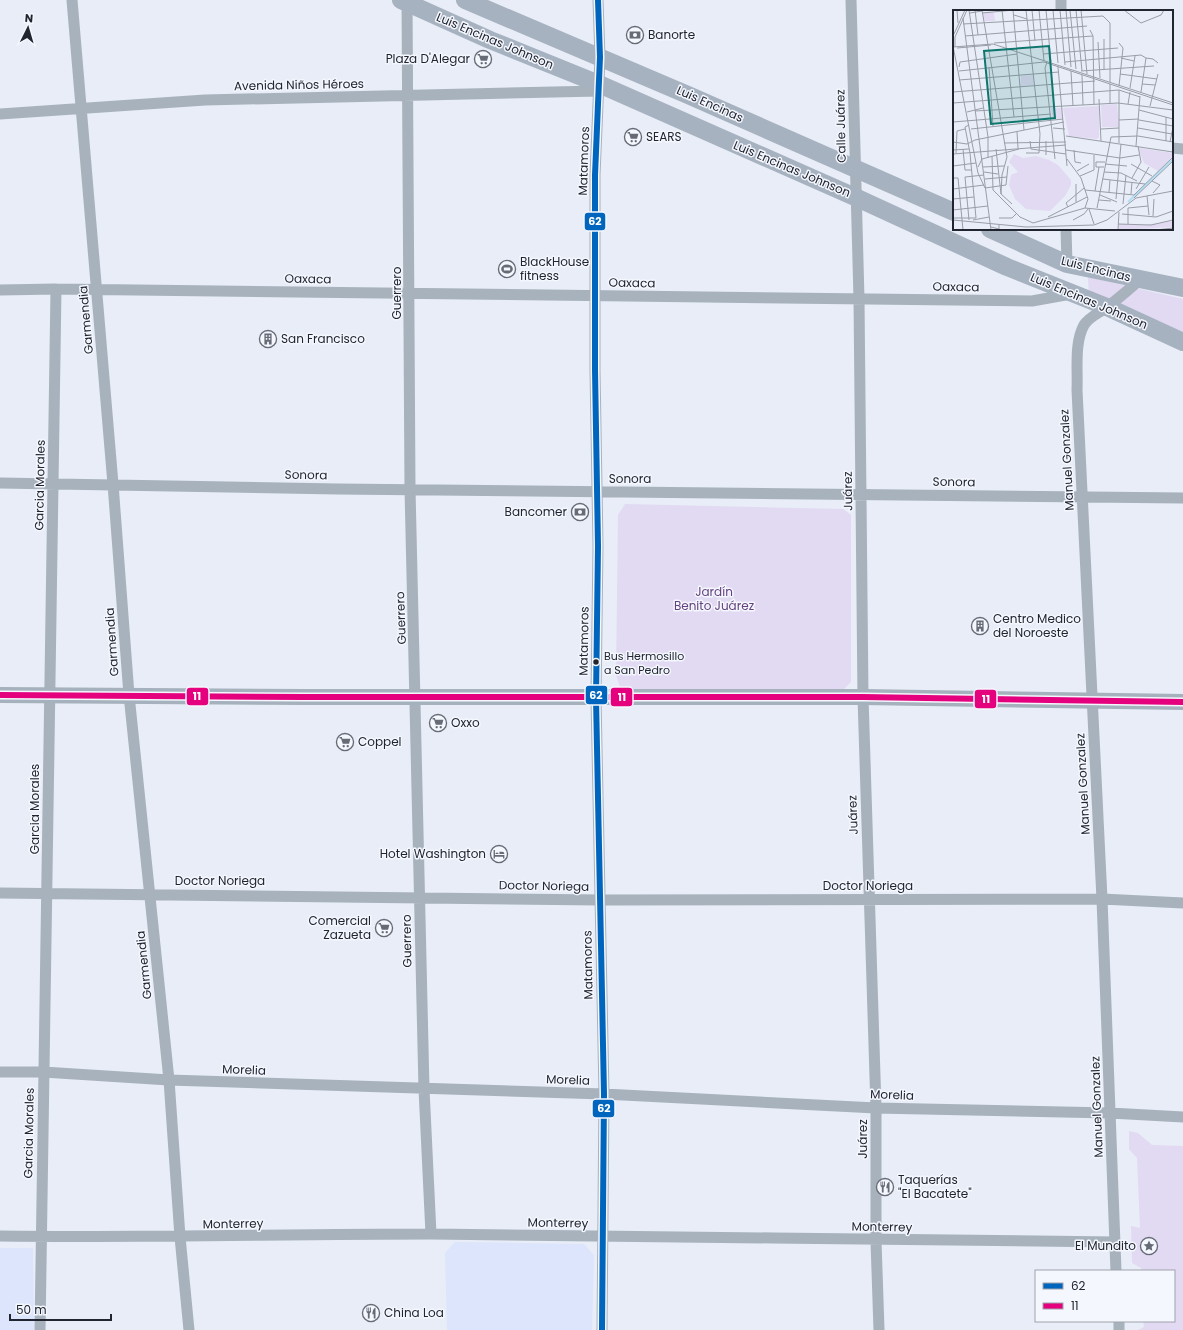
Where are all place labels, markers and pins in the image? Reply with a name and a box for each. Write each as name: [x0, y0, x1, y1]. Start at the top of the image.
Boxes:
bank icon: Banorte: [625, 25, 645, 45]
place label: Banorte: [648, 26, 695, 43]
supermarket icon: Plaza D'Alegar: [473, 49, 493, 69]
place label: Plaza D'Alegar: [386, 50, 471, 67]
supermarket icon: SEARS: [623, 127, 643, 147]
place label: SEARS: [646, 128, 682, 145]
place label: BlackHouse fitness: [520, 253, 589, 284]
sports icon: BlackHouse fitness: [497, 259, 517, 279]
building icon: San Francisco: [258, 329, 278, 349]
place label: San Francisco: [281, 330, 365, 347]
bank icon: Bancomer: [570, 502, 590, 522]
place label: Bancomer: [505, 503, 568, 520]
place label: Centro Medico del Noroeste: [993, 610, 1081, 641]
building icon: Centro Medico del Noroeste: [970, 616, 990, 636]
place label: Bus Hermosillo a San Pedro: [604, 648, 684, 678]
marker: Bus Hermosillo a San Pedro: [591, 657, 601, 667]
supermarket icon: Oxxo: [428, 713, 448, 733]
place label: Oxxo: [451, 714, 480, 731]
supermarket icon: Coppel: [335, 732, 355, 752]
place label: Coppel: [358, 733, 402, 750]
hotel icon: Hotel Washington: [489, 844, 509, 864]
place label: Hotel Washington: [380, 845, 486, 862]
place label: Comercial Zazueta: [308, 912, 371, 943]
supermarket icon: Comercial Zazueta: [374, 918, 394, 938]
place label: Taquerías "El Bacatete": [898, 1171, 972, 1202]
restaurant icon: Taquerías "El Bacatete": [875, 1177, 895, 1197]
place icon: El Mundito: [1139, 1236, 1159, 1256]
place label: El Mundito: [1075, 1237, 1136, 1254]
restaurant icon: China Loa: [361, 1303, 381, 1323]
place label: China Loa: [384, 1304, 444, 1321]

